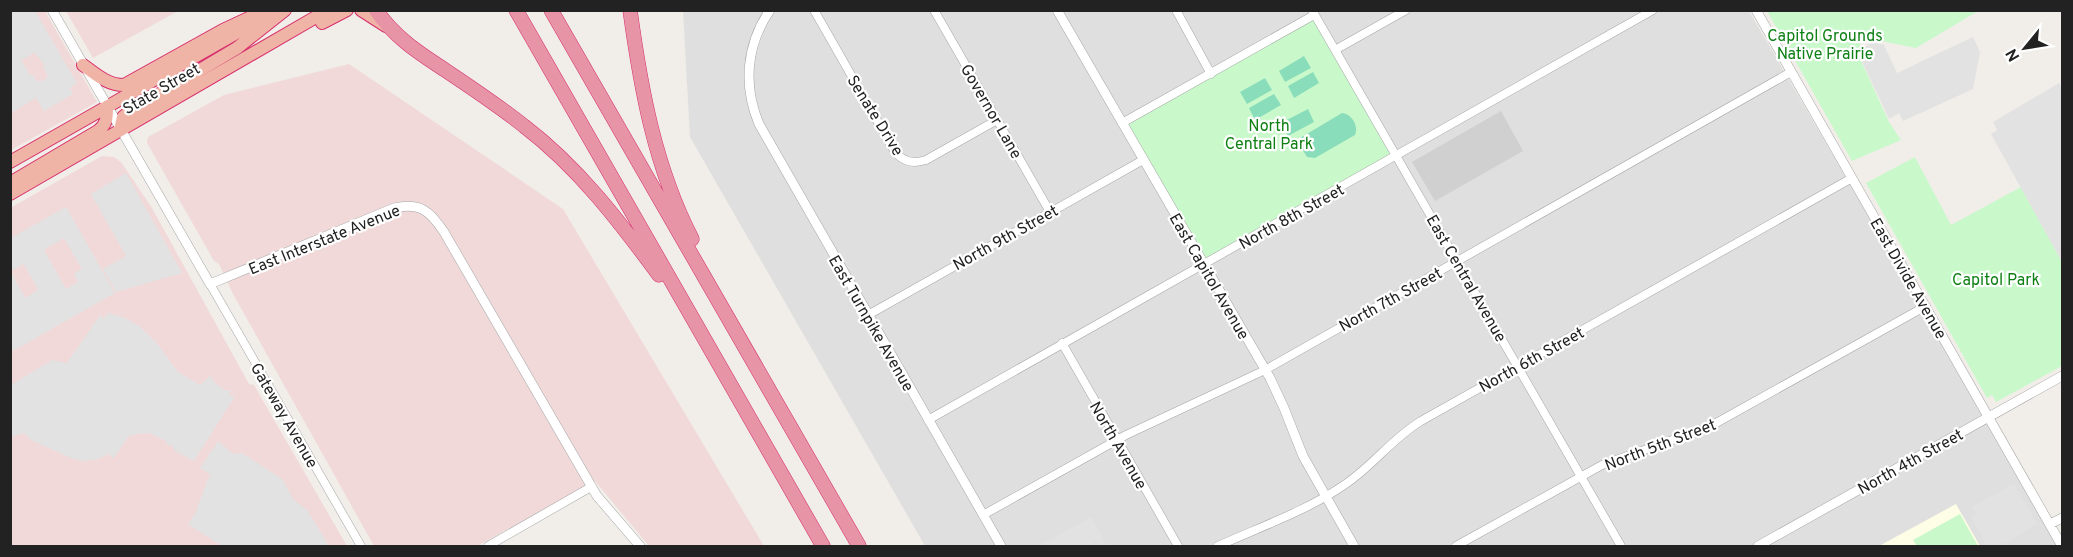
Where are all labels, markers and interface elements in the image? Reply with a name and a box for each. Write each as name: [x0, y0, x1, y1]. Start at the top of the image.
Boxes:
north arrow: [1995, 18, 2055, 78]
park label: Capitol Grounds Native Prairie: [1767, 27, 1883, 65]
text: N: [2002, 45, 2025, 64]
street label: State Street: [120, 60, 204, 120]
street label: Governor Lane: [955, 61, 1026, 163]
street label: Senate Drive: [842, 72, 907, 160]
park label: North Central Park: [1225, 117, 1313, 155]
street label: North 8th Street: [1236, 181, 1348, 255]
street label: East Interstate Avenue: [246, 201, 403, 280]
street label: North 9th Street: [950, 202, 1062, 276]
street label: East Capitol Avenue: [1164, 210, 1253, 344]
street label: East Central Avenue: [1421, 212, 1510, 346]
street label: East Divide Avenue: [1864, 215, 1950, 343]
street label: East Turnpike Avenue: [823, 252, 917, 396]
street label: North 7th Street: [1336, 264, 1446, 337]
park label: Capitol Park: [1952, 271, 2040, 291]
street label: North 6th Street: [1476, 324, 1588, 398]
street label: Gateway Avenue: [245, 360, 321, 472]
street label: North Avenue: [1084, 399, 1150, 493]
street label: North 5th Street: [1602, 415, 1719, 476]
street label: North 4th Street: [1855, 425, 1967, 500]

